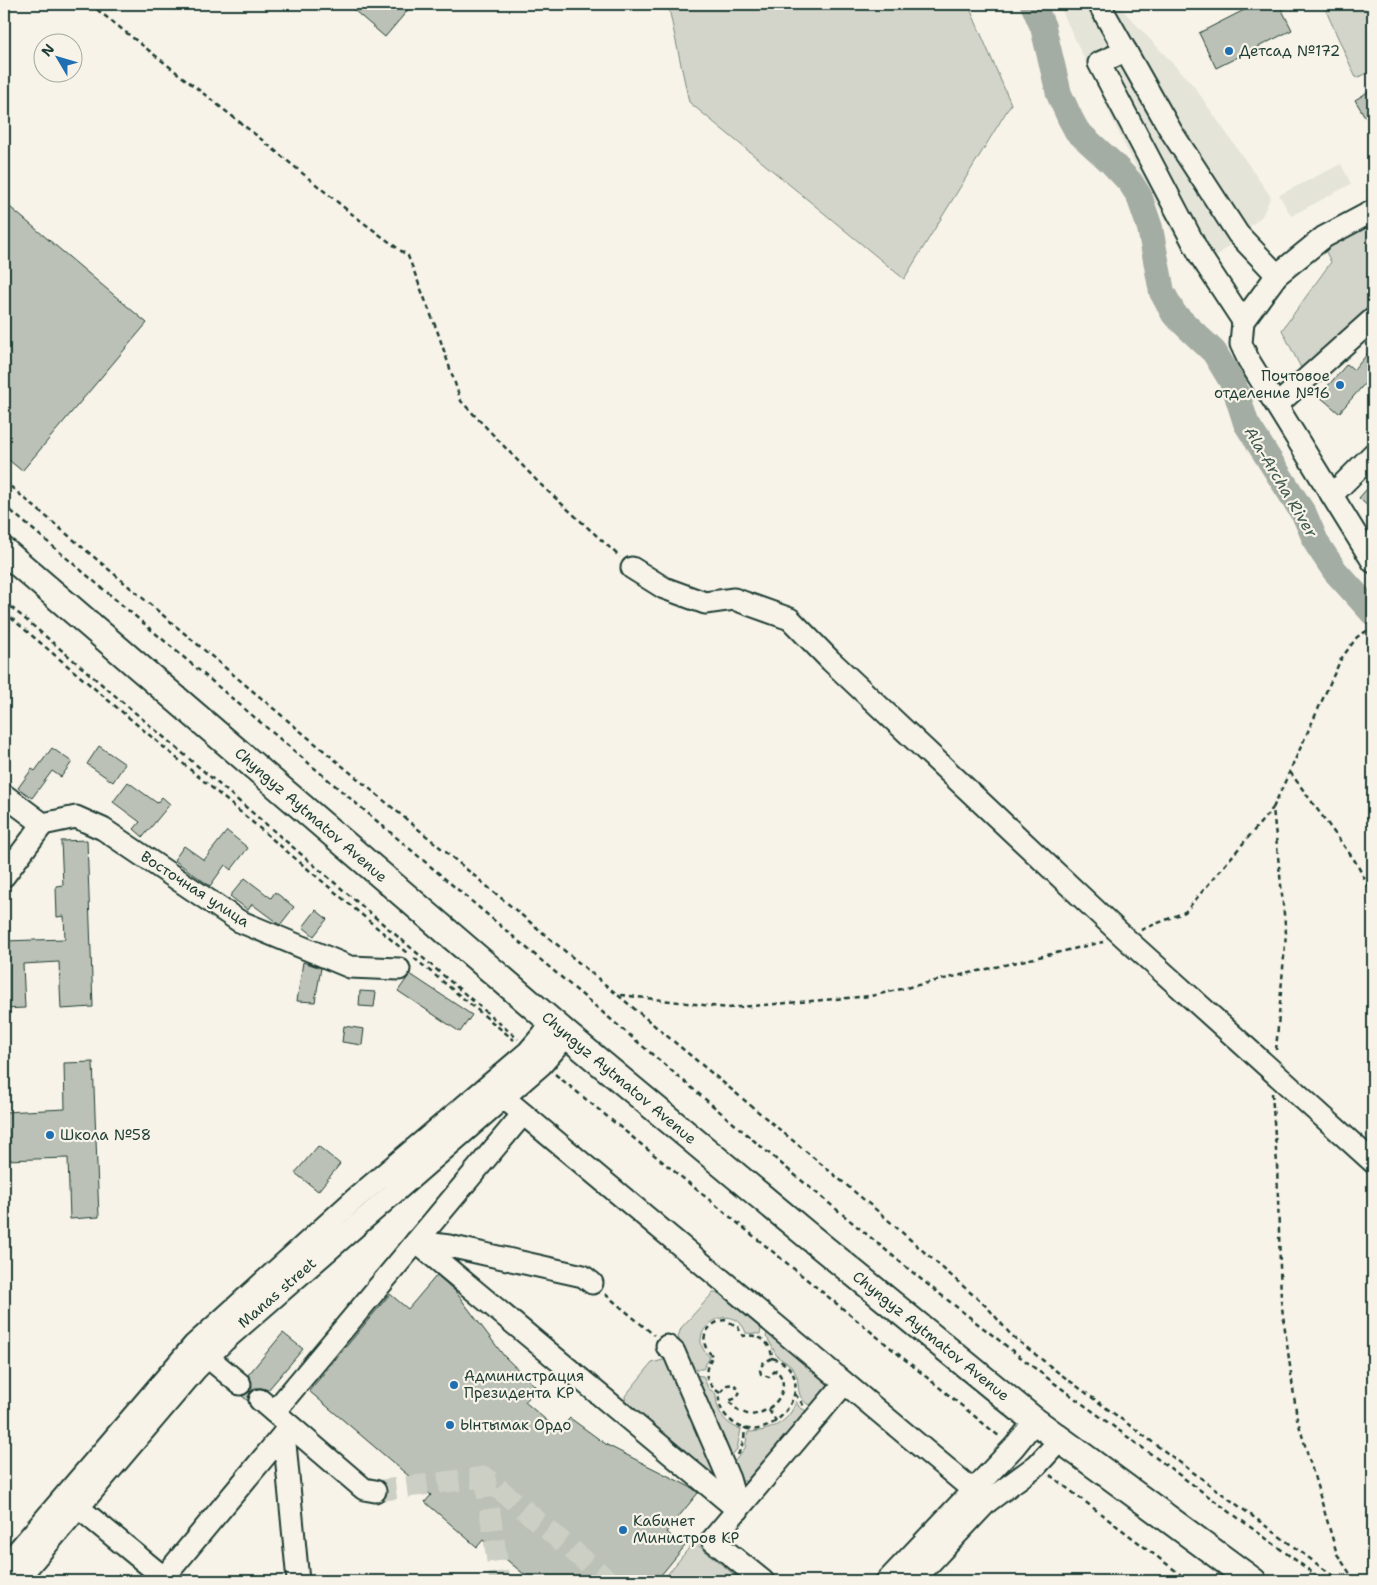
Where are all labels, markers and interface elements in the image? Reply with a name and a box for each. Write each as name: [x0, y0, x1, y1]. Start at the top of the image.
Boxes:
north arrow: [32, 32, 82, 82]
text: N: [37, 40, 58, 60]
place label: Детсад №172: [1239, 41, 1340, 61]
marker: Детсад №172: [1223, 45, 1235, 57]
place label: Почтовое отделение №16: [1214, 366, 1330, 403]
marker: Почтовое отделение №16: [1334, 379, 1346, 391]
water label: Ala-Archa River: [1240, 423, 1323, 542]
street label: Chyngyz Aytmatov Avenue: [230, 743, 392, 887]
street label: Восточная улица: [137, 846, 254, 932]
street label: Chyngyz Aytmatov Avenue: [537, 1007, 701, 1149]
place label: Школа №58: [60, 1125, 151, 1145]
marker: Школа №58: [44, 1129, 56, 1141]
street label: Manas street: [234, 1253, 320, 1333]
street label: Chyngyz Aytmatov Avenue: [848, 1266, 1014, 1406]
place label: Администрация Президента КР: [464, 1366, 584, 1403]
marker: Администрация Президента КР: [448, 1379, 460, 1391]
place label: Ынтымак Ордо: [460, 1415, 571, 1435]
marker: Ынтымак Ордо: [444, 1419, 456, 1431]
place label: Кабинет Министров КР: [633, 1511, 740, 1548]
marker: Кабинет Министров КР: [617, 1524, 629, 1536]

